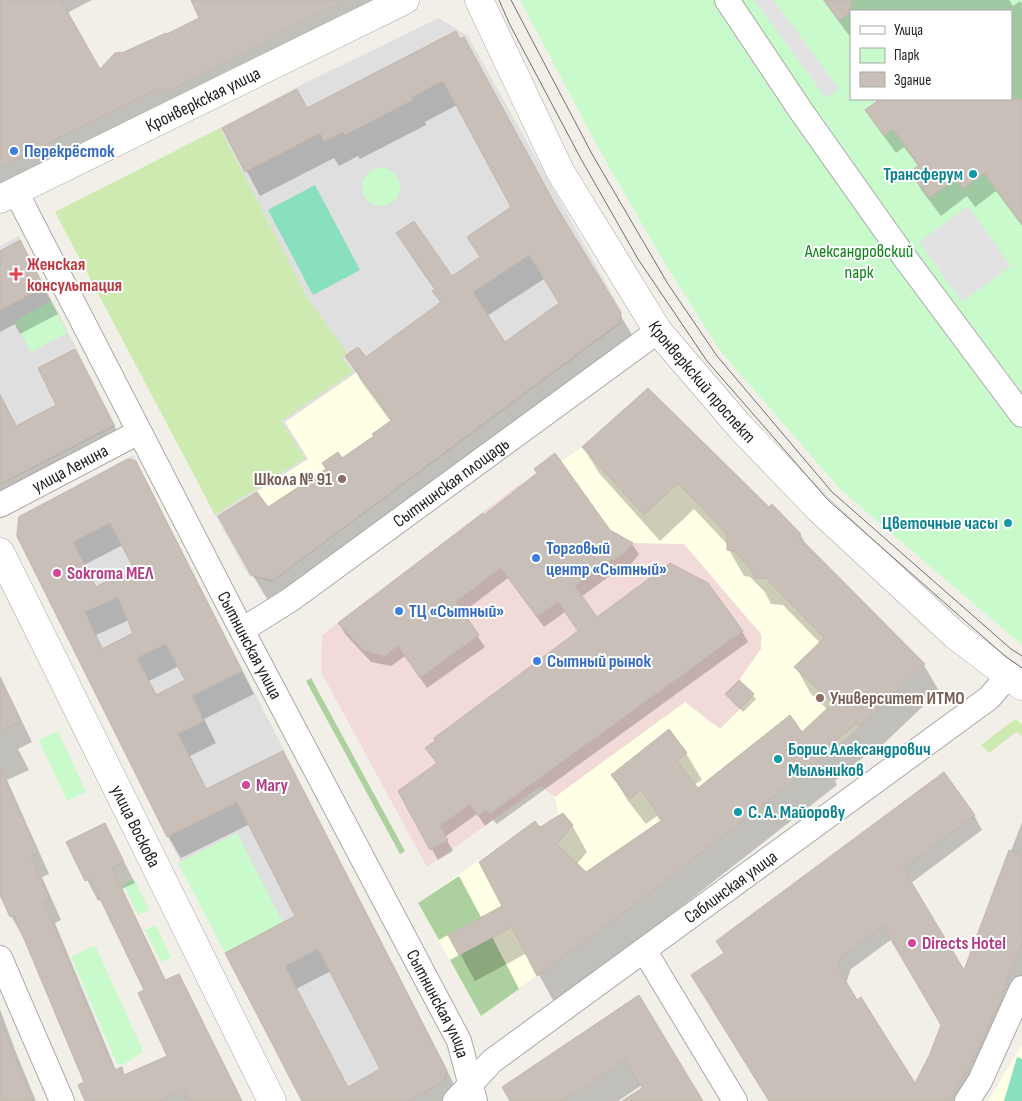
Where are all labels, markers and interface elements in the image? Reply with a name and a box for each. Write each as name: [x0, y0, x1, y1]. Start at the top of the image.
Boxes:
legend: [850, 10, 1012, 100]
text: Улица: [894, 21, 923, 40]
text: Парк: [894, 46, 920, 65]
street label: Кронверкская улица: [142, 62, 264, 136]
text: Здание: [894, 71, 931, 90]
place label: Перекрёсток: [24, 141, 115, 162]
marker: Перекрёсток: [8, 145, 20, 157]
place label: Трансферум: [883, 164, 963, 185]
marker: Трансферум: [967, 168, 979, 180]
park label: Александровский парк: [804, 241, 913, 283]
place label: Женская консультация: [27, 254, 122, 296]
marker: Женская консультация: [9, 267, 23, 281]
street label: Кронверкский проспект: [644, 317, 760, 447]
street label: Сытнинская площадь: [389, 433, 513, 532]
street label: улица Ленина: [28, 440, 111, 497]
place label: Школа № 91: [254, 469, 332, 490]
marker: Школа № 91: [336, 473, 348, 485]
place label: Цветочные часы: [882, 513, 998, 534]
marker: Цветочные часы: [1002, 517, 1014, 529]
place label: Торговый центр «Сытный»: [546, 538, 667, 580]
marker: Торговый центр «Сытный»: [530, 552, 542, 564]
place label: Sokroma МЕЛ: [67, 563, 154, 584]
marker: Sokroma МЕЛ: [51, 567, 63, 579]
street label: Сытнинская улица: [213, 588, 287, 703]
place label: ТЦ «Сытный»: [409, 601, 504, 622]
marker: ТЦ «Сытный»: [393, 605, 405, 617]
place label: Сытный рынок: [547, 651, 651, 672]
marker: Сытный рынок: [531, 655, 543, 667]
place label: Университет ИТМО: [830, 688, 965, 709]
marker: Университет ИТМО: [814, 692, 826, 704]
place label: Борис Александрович Мыльников: [788, 739, 931, 781]
marker: Борис Александрович Мыльников: [772, 753, 784, 765]
place label: Mary: [256, 775, 288, 796]
marker: Mary: [240, 779, 252, 791]
street label: улица Воскова: [107, 782, 165, 871]
place label: С. А. Майорову: [748, 802, 846, 823]
marker: С. А. Майорову: [732, 806, 744, 818]
street label: Саблинская улица: [680, 846, 781, 928]
place label: Directs Hotel: [922, 933, 1006, 954]
marker: Directs Hotel: [906, 937, 918, 949]
street label: Сытнинская улица: [402, 946, 474, 1060]

